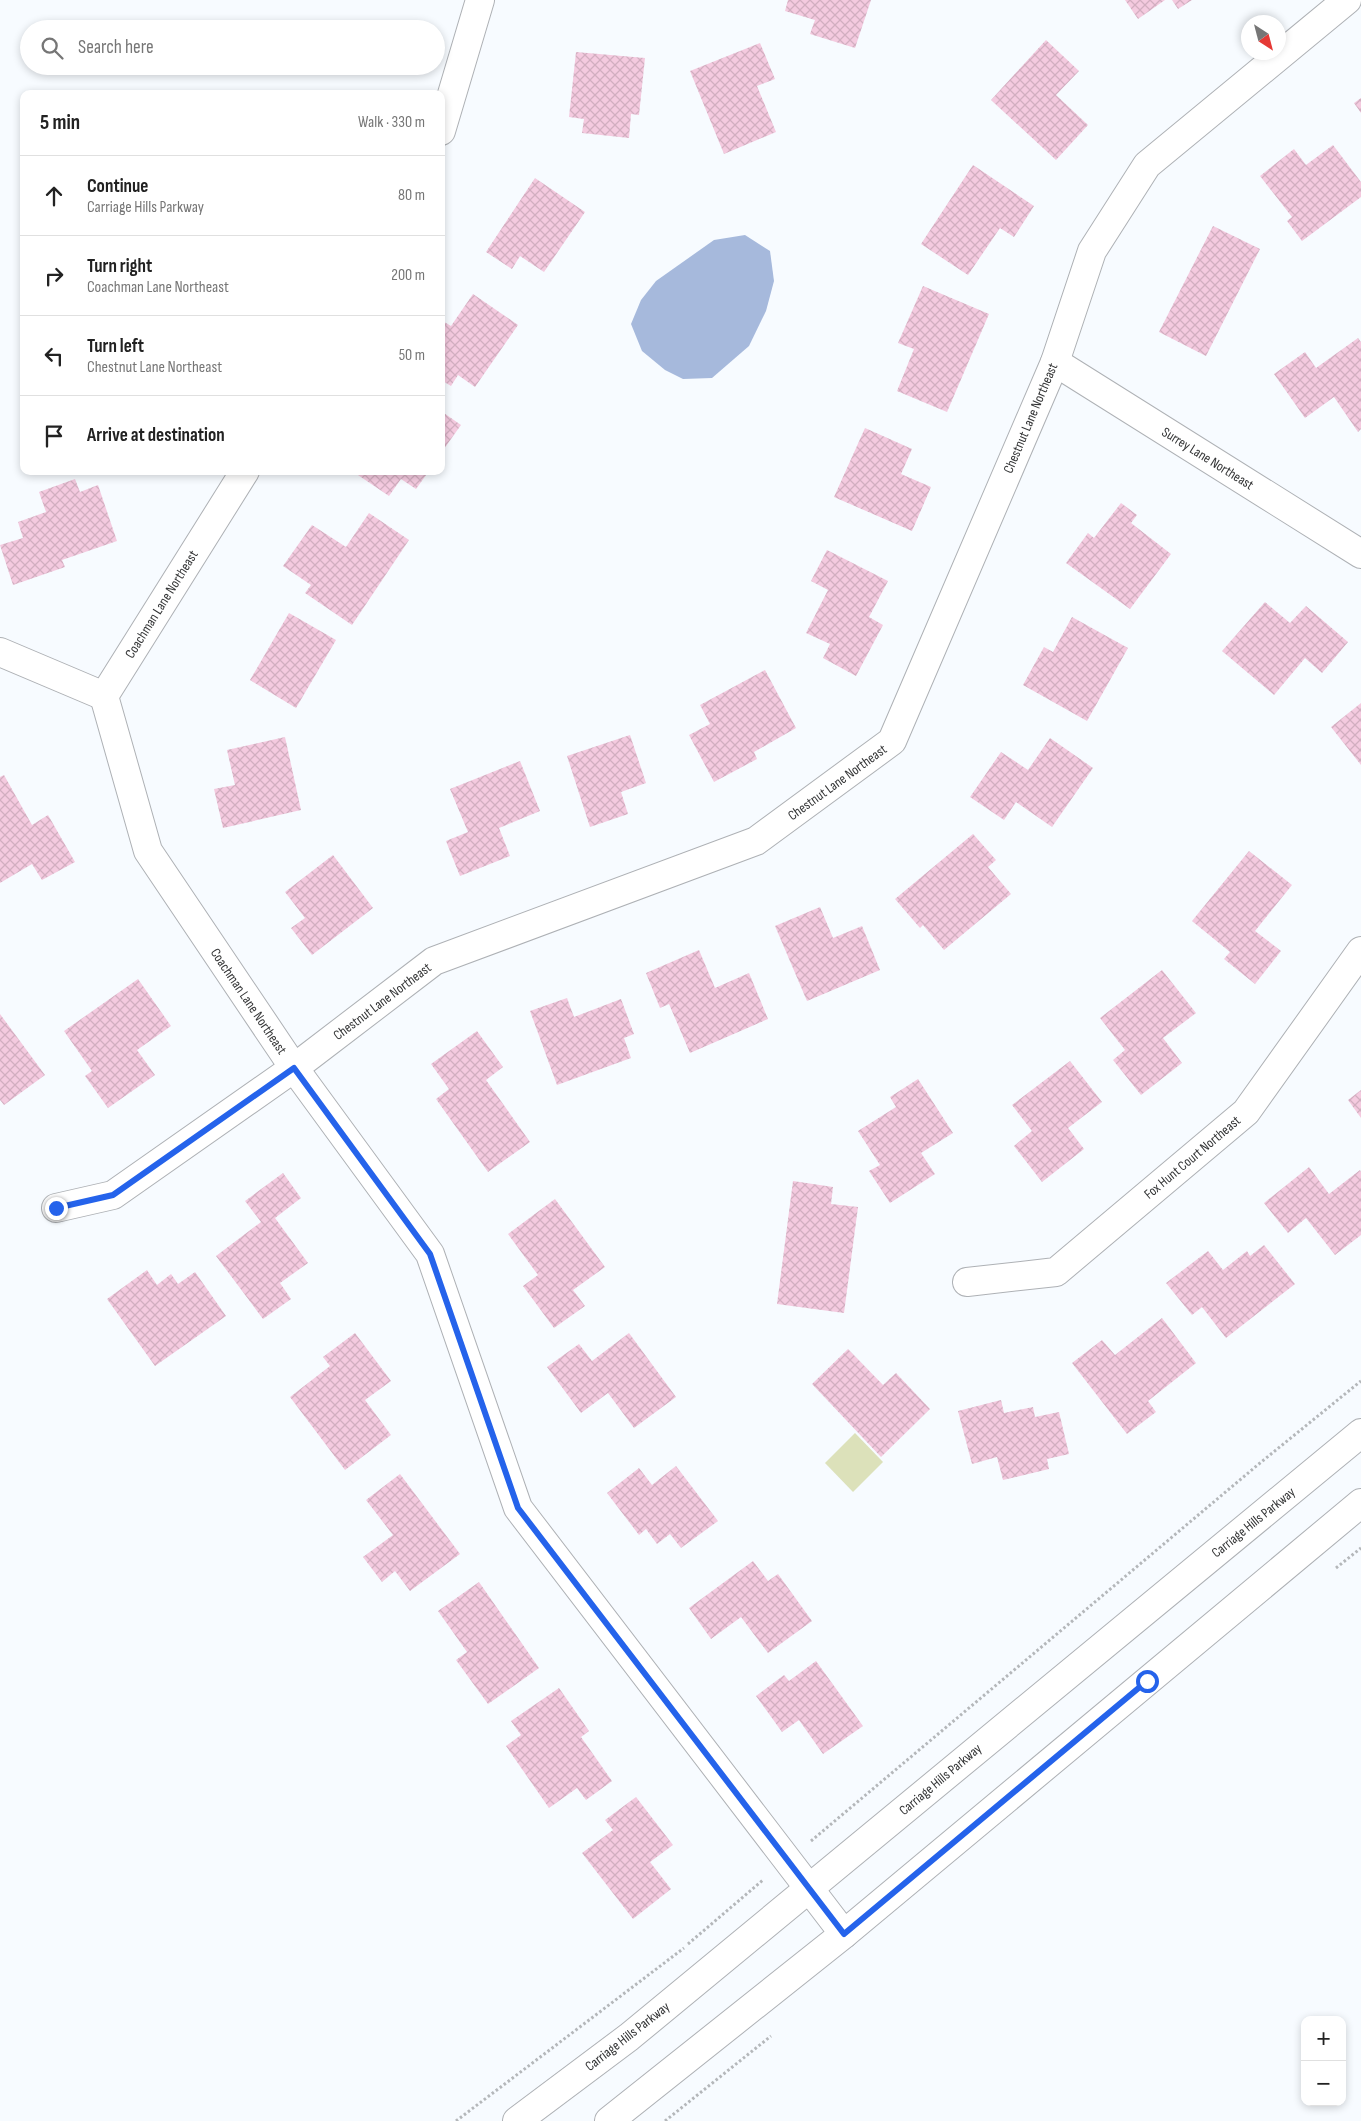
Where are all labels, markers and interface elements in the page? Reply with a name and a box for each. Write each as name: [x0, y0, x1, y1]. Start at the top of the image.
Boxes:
north arrow: [1241, 15, 1286, 60]
search box: [20, 20, 445, 75]
icon: search: [38, 34, 66, 62]
text: Search here: [78, 36, 154, 59]
text: 5 min: [40, 110, 80, 135]
text: Walk · 330 m: [358, 113, 425, 132]
text: Continue: [87, 175, 148, 198]
icon: ahead: [40, 182, 68, 210]
text: 80 m: [398, 186, 425, 205]
text: Carriage Hills Parkway: [87, 198, 204, 217]
text: Turn right: [87, 255, 152, 278]
icon: right: [40, 262, 68, 290]
text: 200 m: [391, 266, 425, 285]
text: Coachman Lane Northeast: [87, 278, 229, 297]
text: Turn left: [87, 335, 144, 358]
icon: left: [40, 342, 68, 370]
text: 50 m: [399, 346, 425, 365]
text: Chestnut Lane Northeast: [87, 358, 222, 377]
street label: Chestnut Lane Northeast: [1000, 360, 1061, 476]
icon: arrive: [40, 422, 68, 450]
street label: Surrey Lane Northeast: [1159, 423, 1257, 493]
text: Arrive at destination: [87, 424, 225, 447]
street label: Coachman Lane Northeast: [121, 547, 202, 661]
street label: Chestnut Lane Northeast: [784, 741, 890, 824]
street label: Coachman Lane Northeast: [207, 945, 290, 1058]
street label: Chestnut Lane Northeast: [330, 959, 435, 1044]
street label: Fox Hunt Court Northeast: [1141, 1112, 1244, 1203]
route end: [45, 1197, 68, 1220]
street label: Carriage Hills Parkway: [1208, 1483, 1299, 1561]
route start: [1136, 1670, 1159, 1693]
street label: Carriage Hills Parkway: [896, 1740, 985, 1819]
street label: Carriage Hills Parkway: [582, 1998, 673, 2075]
map controls: [1301, 2016, 1346, 2106]
button: +: [1301, 2016, 1346, 2061]
button: −: [1301, 2061, 1346, 2106]

